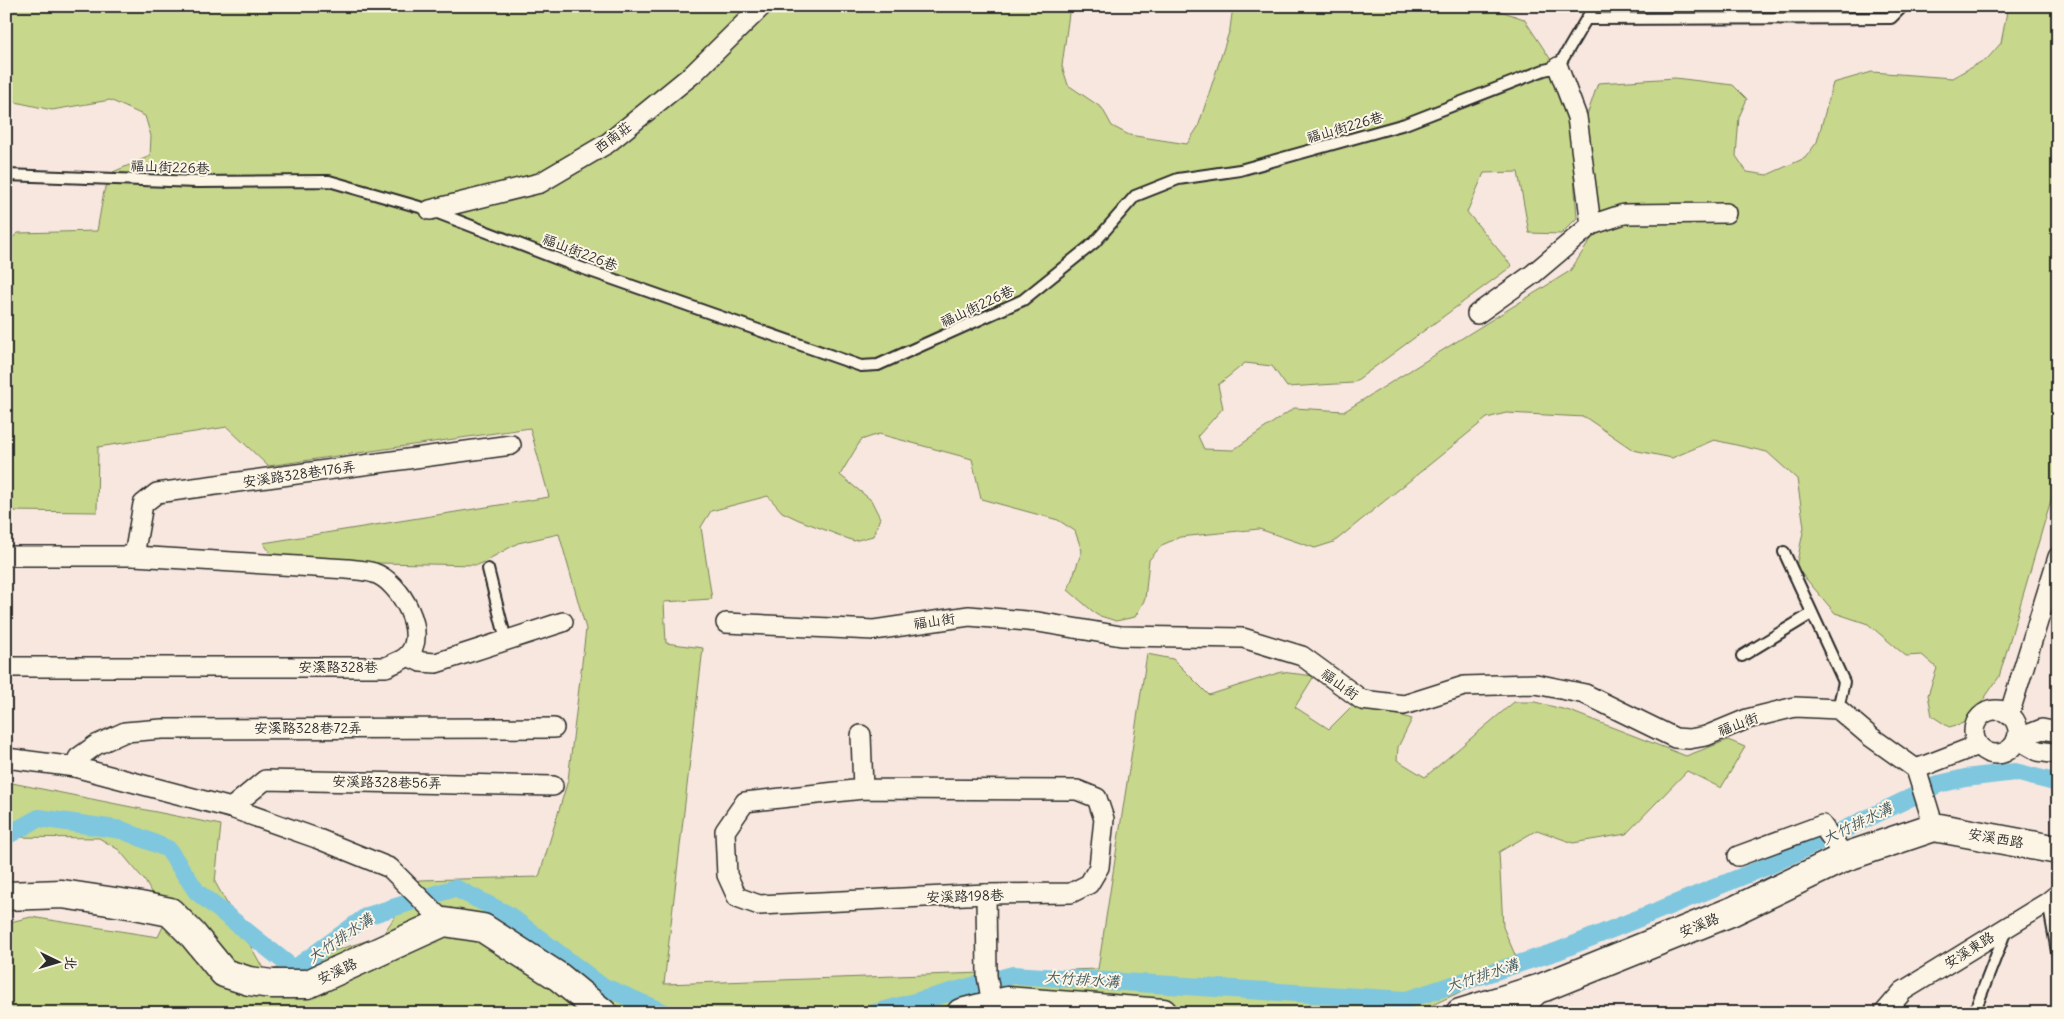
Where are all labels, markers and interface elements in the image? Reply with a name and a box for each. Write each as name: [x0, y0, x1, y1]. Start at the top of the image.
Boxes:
street label: 福山街226巷: [1304, 107, 1387, 147]
street label: 西南莊: [591, 117, 635, 157]
street label: 福山街226巷: [130, 157, 211, 177]
street label: 福山街226巷: [540, 229, 621, 275]
street label: 福山街226巷: [937, 281, 1018, 331]
street label: 安溪路328巷176弄: [241, 457, 357, 491]
street label: 福山街: [912, 609, 956, 633]
street label: 安溪路328巷: [298, 658, 379, 676]
street label: 福山街: [1318, 664, 1362, 704]
street label: 福山街: [1715, 708, 1761, 740]
street label: 安溪路328巷72弄: [254, 719, 362, 737]
street label: 安溪路328巷56弄: [332, 772, 442, 792]
water label: 大竹排水溝: [1819, 797, 1897, 848]
street label: 安溪西路: [1967, 824, 2025, 852]
street label: 安溪路198巷: [926, 886, 1005, 906]
water label: 大竹排水溝: [304, 908, 378, 967]
street label: 安溪路: [1676, 909, 1722, 941]
street label: 安溪東路: [1940, 928, 1998, 972]
north arrow: [32, 936, 82, 986]
street label: 安溪路: [314, 954, 360, 988]
water label: 大竹排水溝: [1443, 954, 1522, 996]
text: 北: [61, 955, 81, 971]
water label: 大竹排水溝: [1044, 967, 1122, 991]

